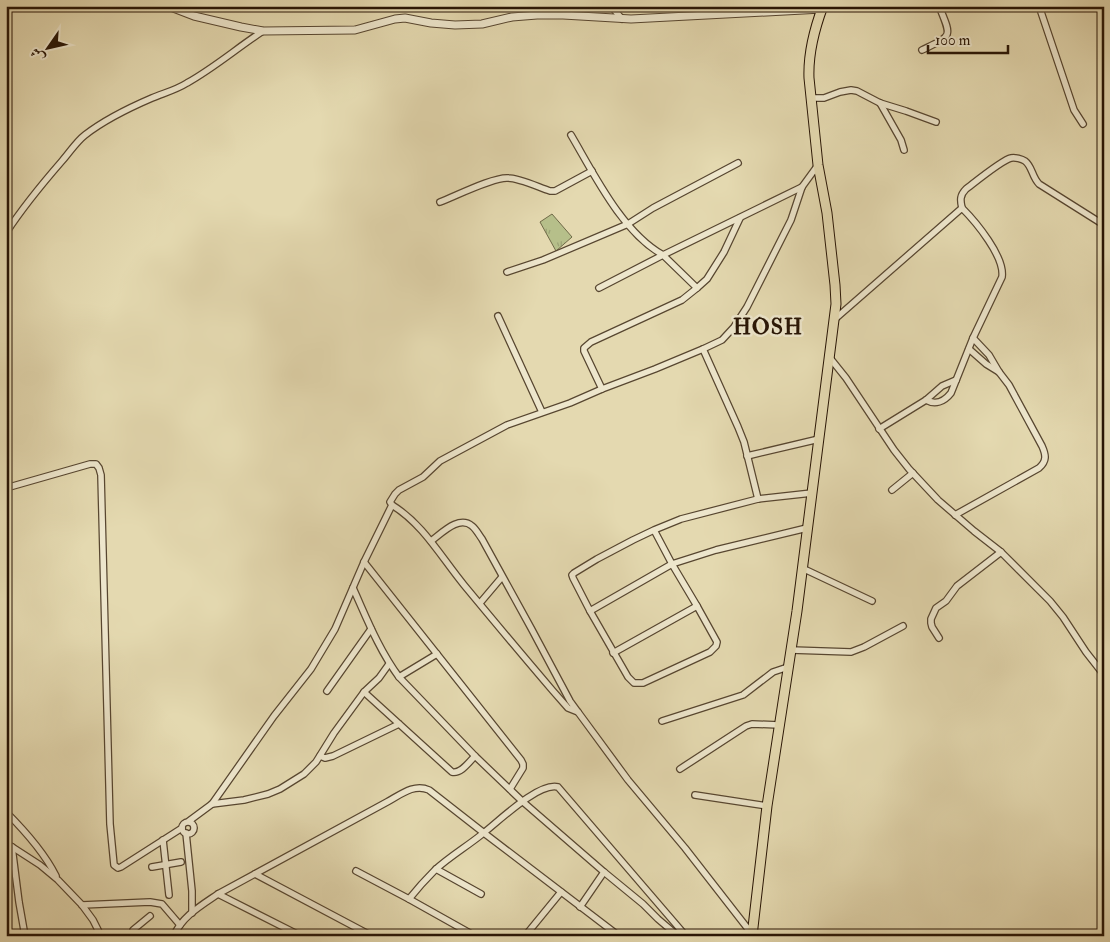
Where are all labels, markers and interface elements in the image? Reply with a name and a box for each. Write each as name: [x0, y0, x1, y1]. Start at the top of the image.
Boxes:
north arrow: [22, 22, 72, 72]
scale bar: [928, 22, 1008, 54]
text: 100 m: [935, 31, 971, 50]
text: ش: [27, 44, 49, 66]
district label: HOSH: [733, 313, 803, 341]

